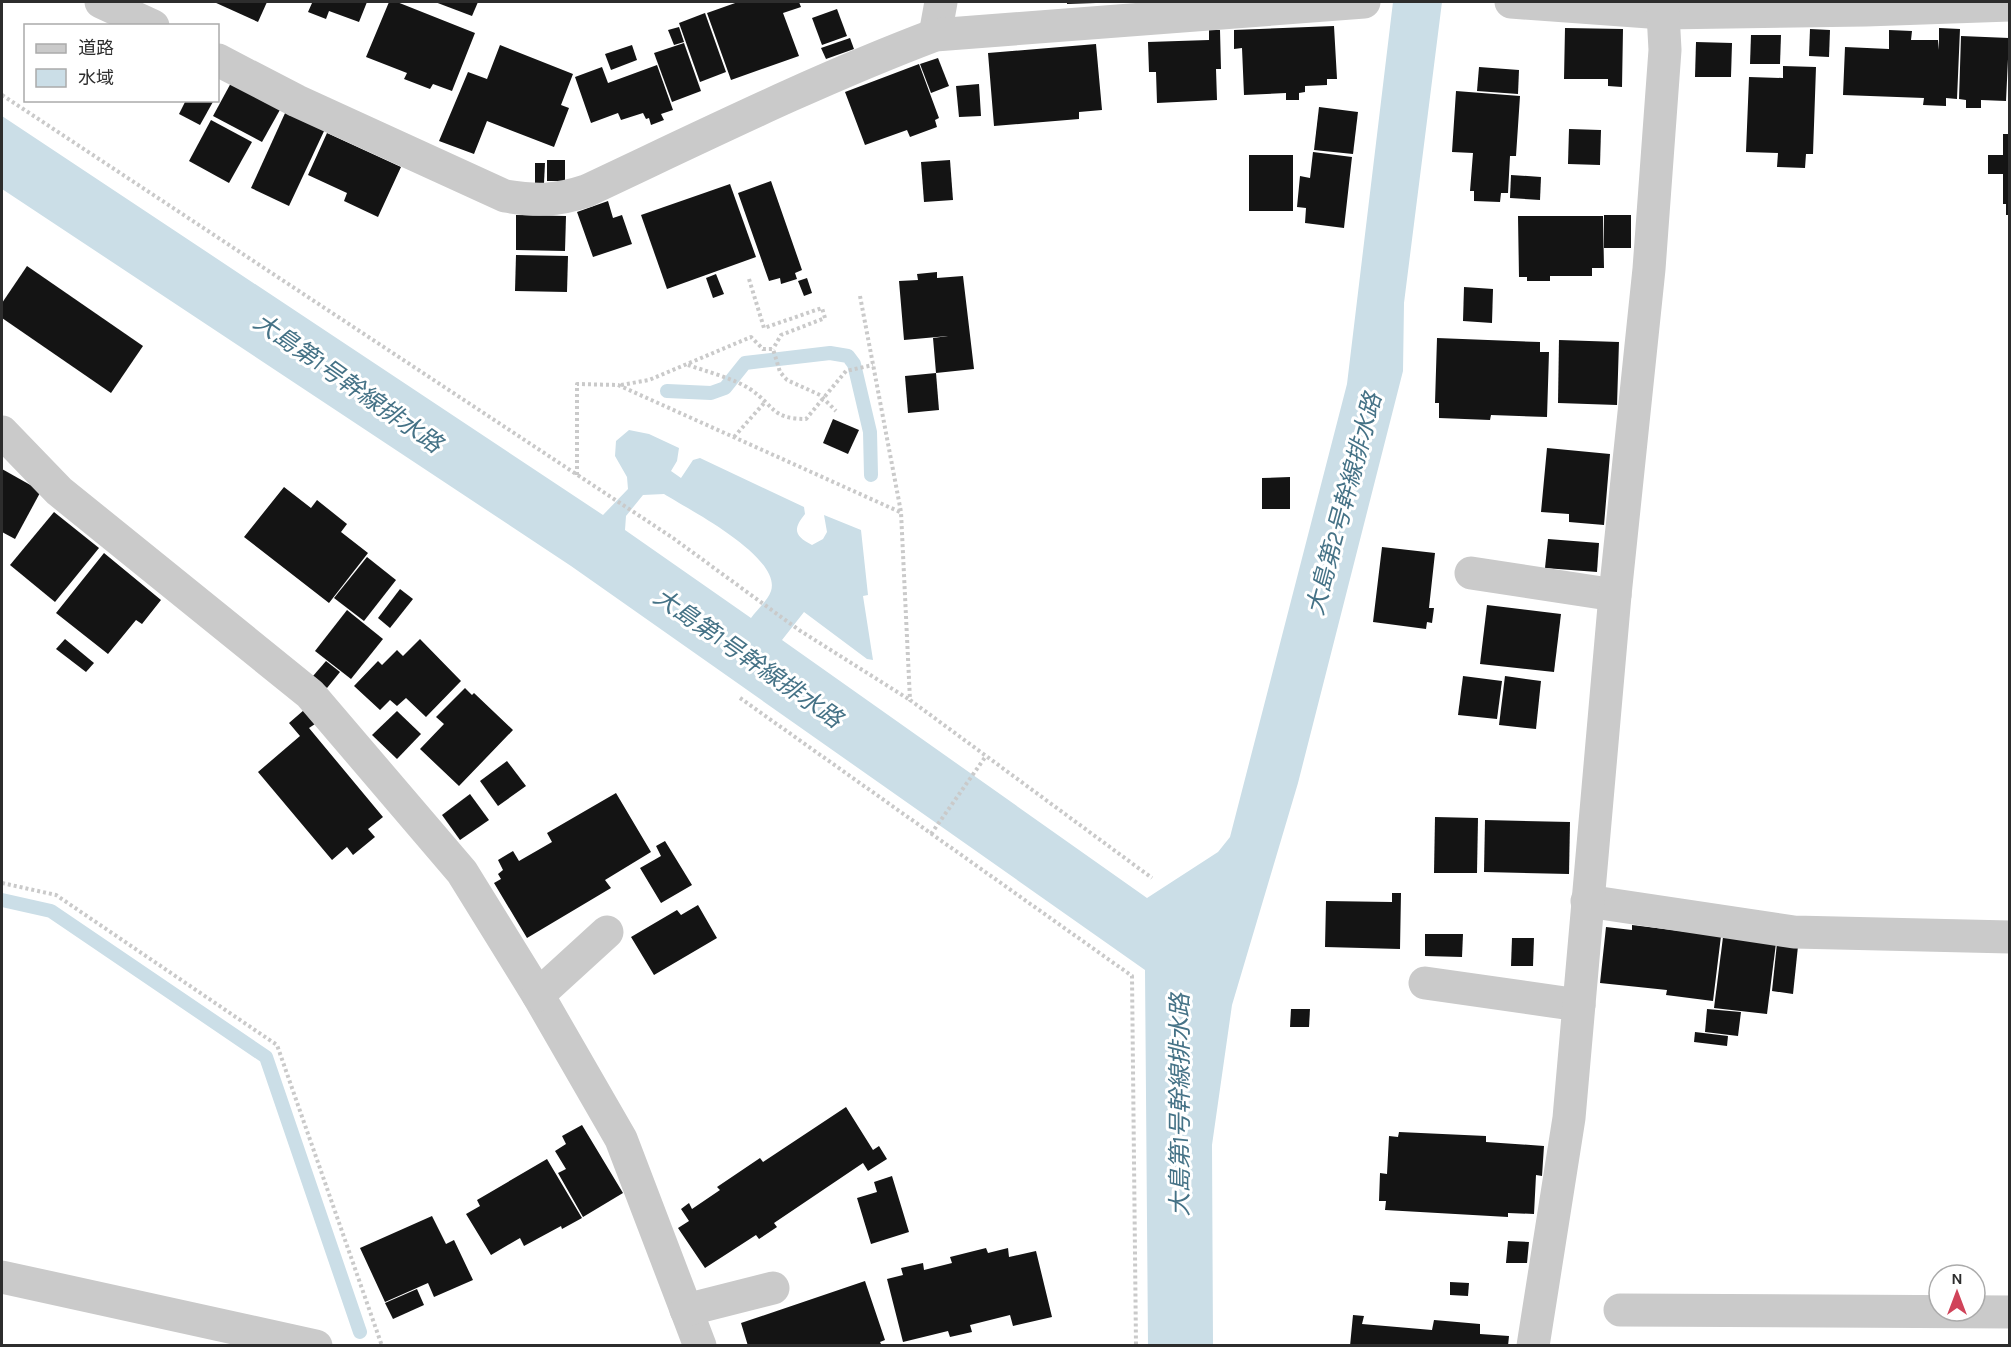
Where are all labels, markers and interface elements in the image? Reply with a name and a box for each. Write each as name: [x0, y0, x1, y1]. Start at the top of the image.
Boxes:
legend: [24, 24, 219, 102]
text: 道路: [78, 37, 114, 59]
text: 水域: [78, 67, 114, 89]
water label: 大島第1号幹線排水路: [249, 308, 449, 460]
water label: 大島第2号幹線排水路: [1301, 388, 1388, 618]
water label: 大島第1号幹線排水路: [649, 583, 849, 735]
water label: 大島第1号幹線排水路: [1166, 991, 1194, 1217]
north arrow: [1927, 1263, 1987, 1323]
text: N: [1951, 1269, 1963, 1288]

